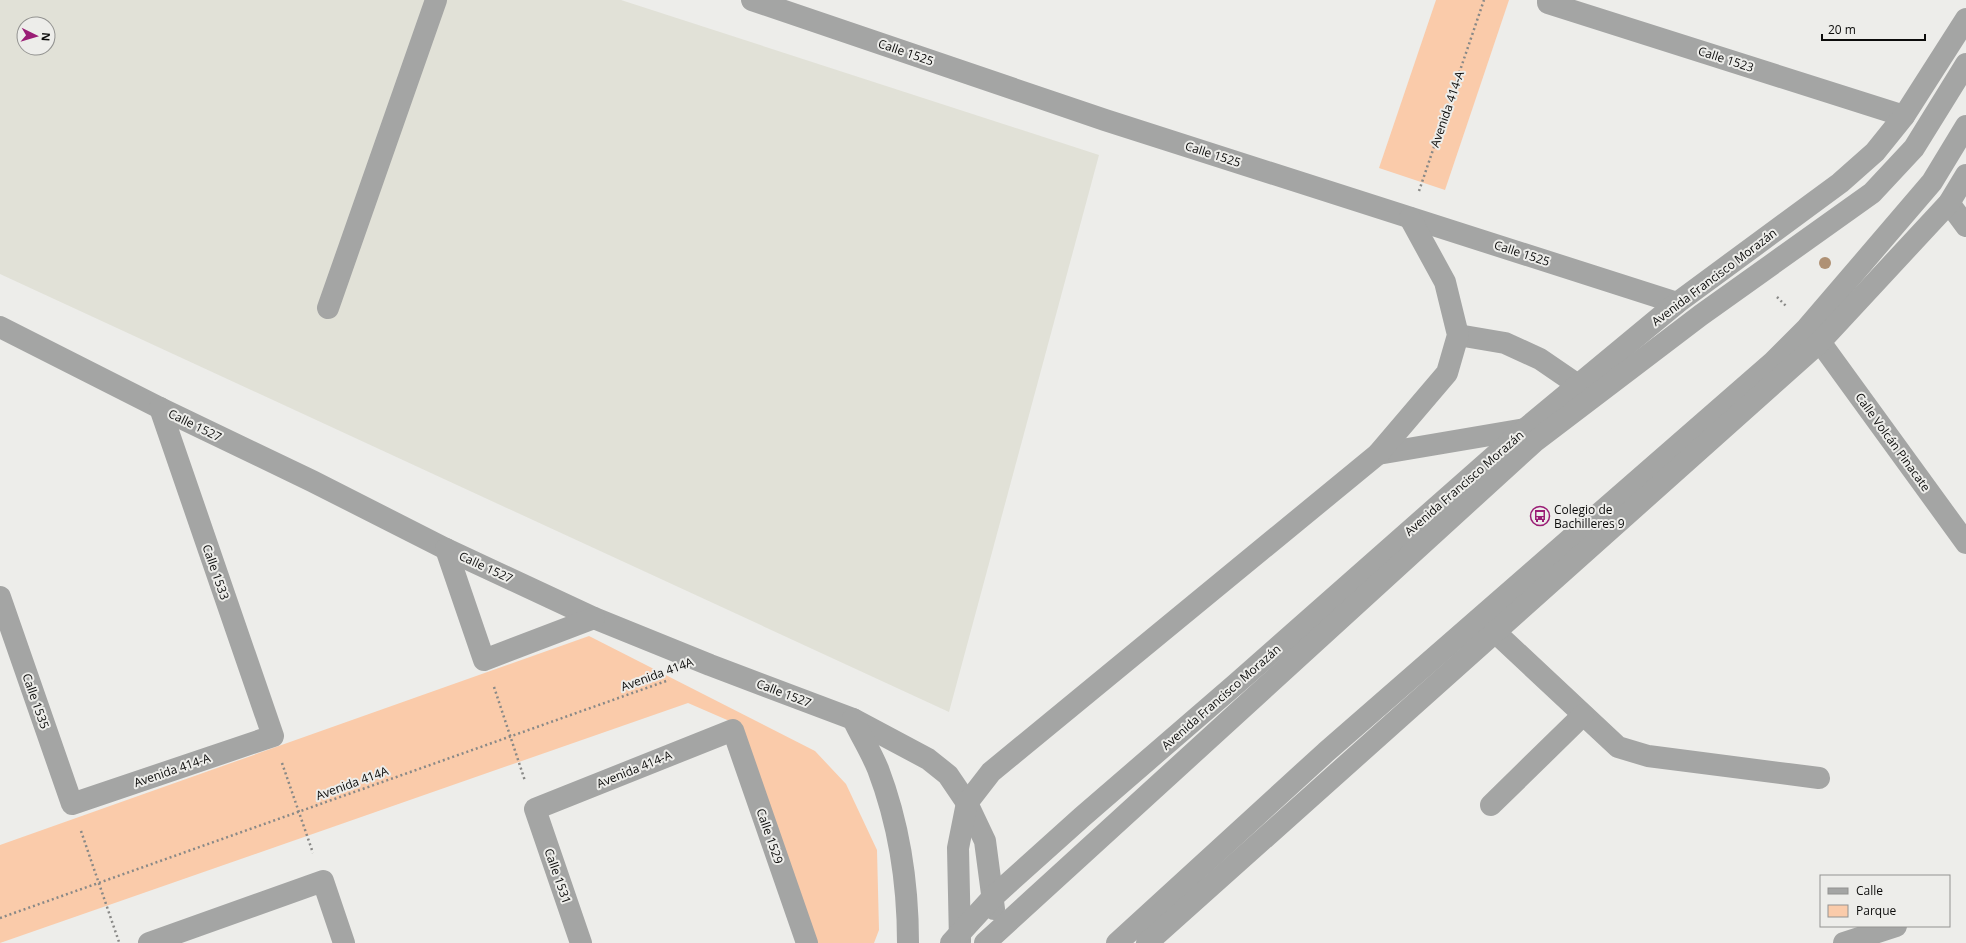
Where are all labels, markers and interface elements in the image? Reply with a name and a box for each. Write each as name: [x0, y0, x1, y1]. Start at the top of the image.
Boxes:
north arrow: [16, 16, 56, 56]
scale bar: [1822, 16, 1925, 42]
text: 20 m: [1828, 21, 1856, 38]
text: N: [39, 32, 54, 42]
street label: Calle 1525: [876, 35, 936, 69]
street label: Calle 1523: [1696, 42, 1756, 76]
street label: Avenida 414-A: [1426, 68, 1468, 150]
street label: Calle 1525: [1183, 137, 1243, 171]
street label: Avenida Francisco Morazán: [1648, 224, 1780, 330]
street label: Calle 1525: [1492, 236, 1552, 270]
street label: Calle Volcán Pinacate: [1851, 389, 1935, 495]
street label: Calle 1527: [165, 405, 225, 445]
street label: Avenida Francisco Morazán: [1401, 426, 1527, 540]
place label: Colegio de Bachilleres 9: [1554, 501, 1625, 532]
bus stop icon: Colegio de Bachilleres 9: [1529, 505, 1551, 527]
street label: Calle 1533: [199, 542, 233, 602]
street label: Calle 1527: [456, 547, 516, 587]
street label: Avenida Francisco Morazán: [1158, 640, 1284, 754]
street label: Avenida 414A: [618, 653, 696, 695]
street label: Calle 1535: [19, 671, 53, 731]
street label: Calle 1527: [754, 675, 814, 711]
street label: Avenida 414-A: [594, 746, 675, 792]
street label: Avenida 414-A: [131, 749, 213, 791]
street label: Avenida 414A: [313, 762, 391, 804]
street label: Calle 1529: [753, 806, 787, 866]
street label: Calle 1531: [541, 846, 575, 906]
legend: [1820, 875, 1950, 927]
text: Calle: [1856, 882, 1883, 899]
text: Parque: [1856, 902, 1896, 919]

